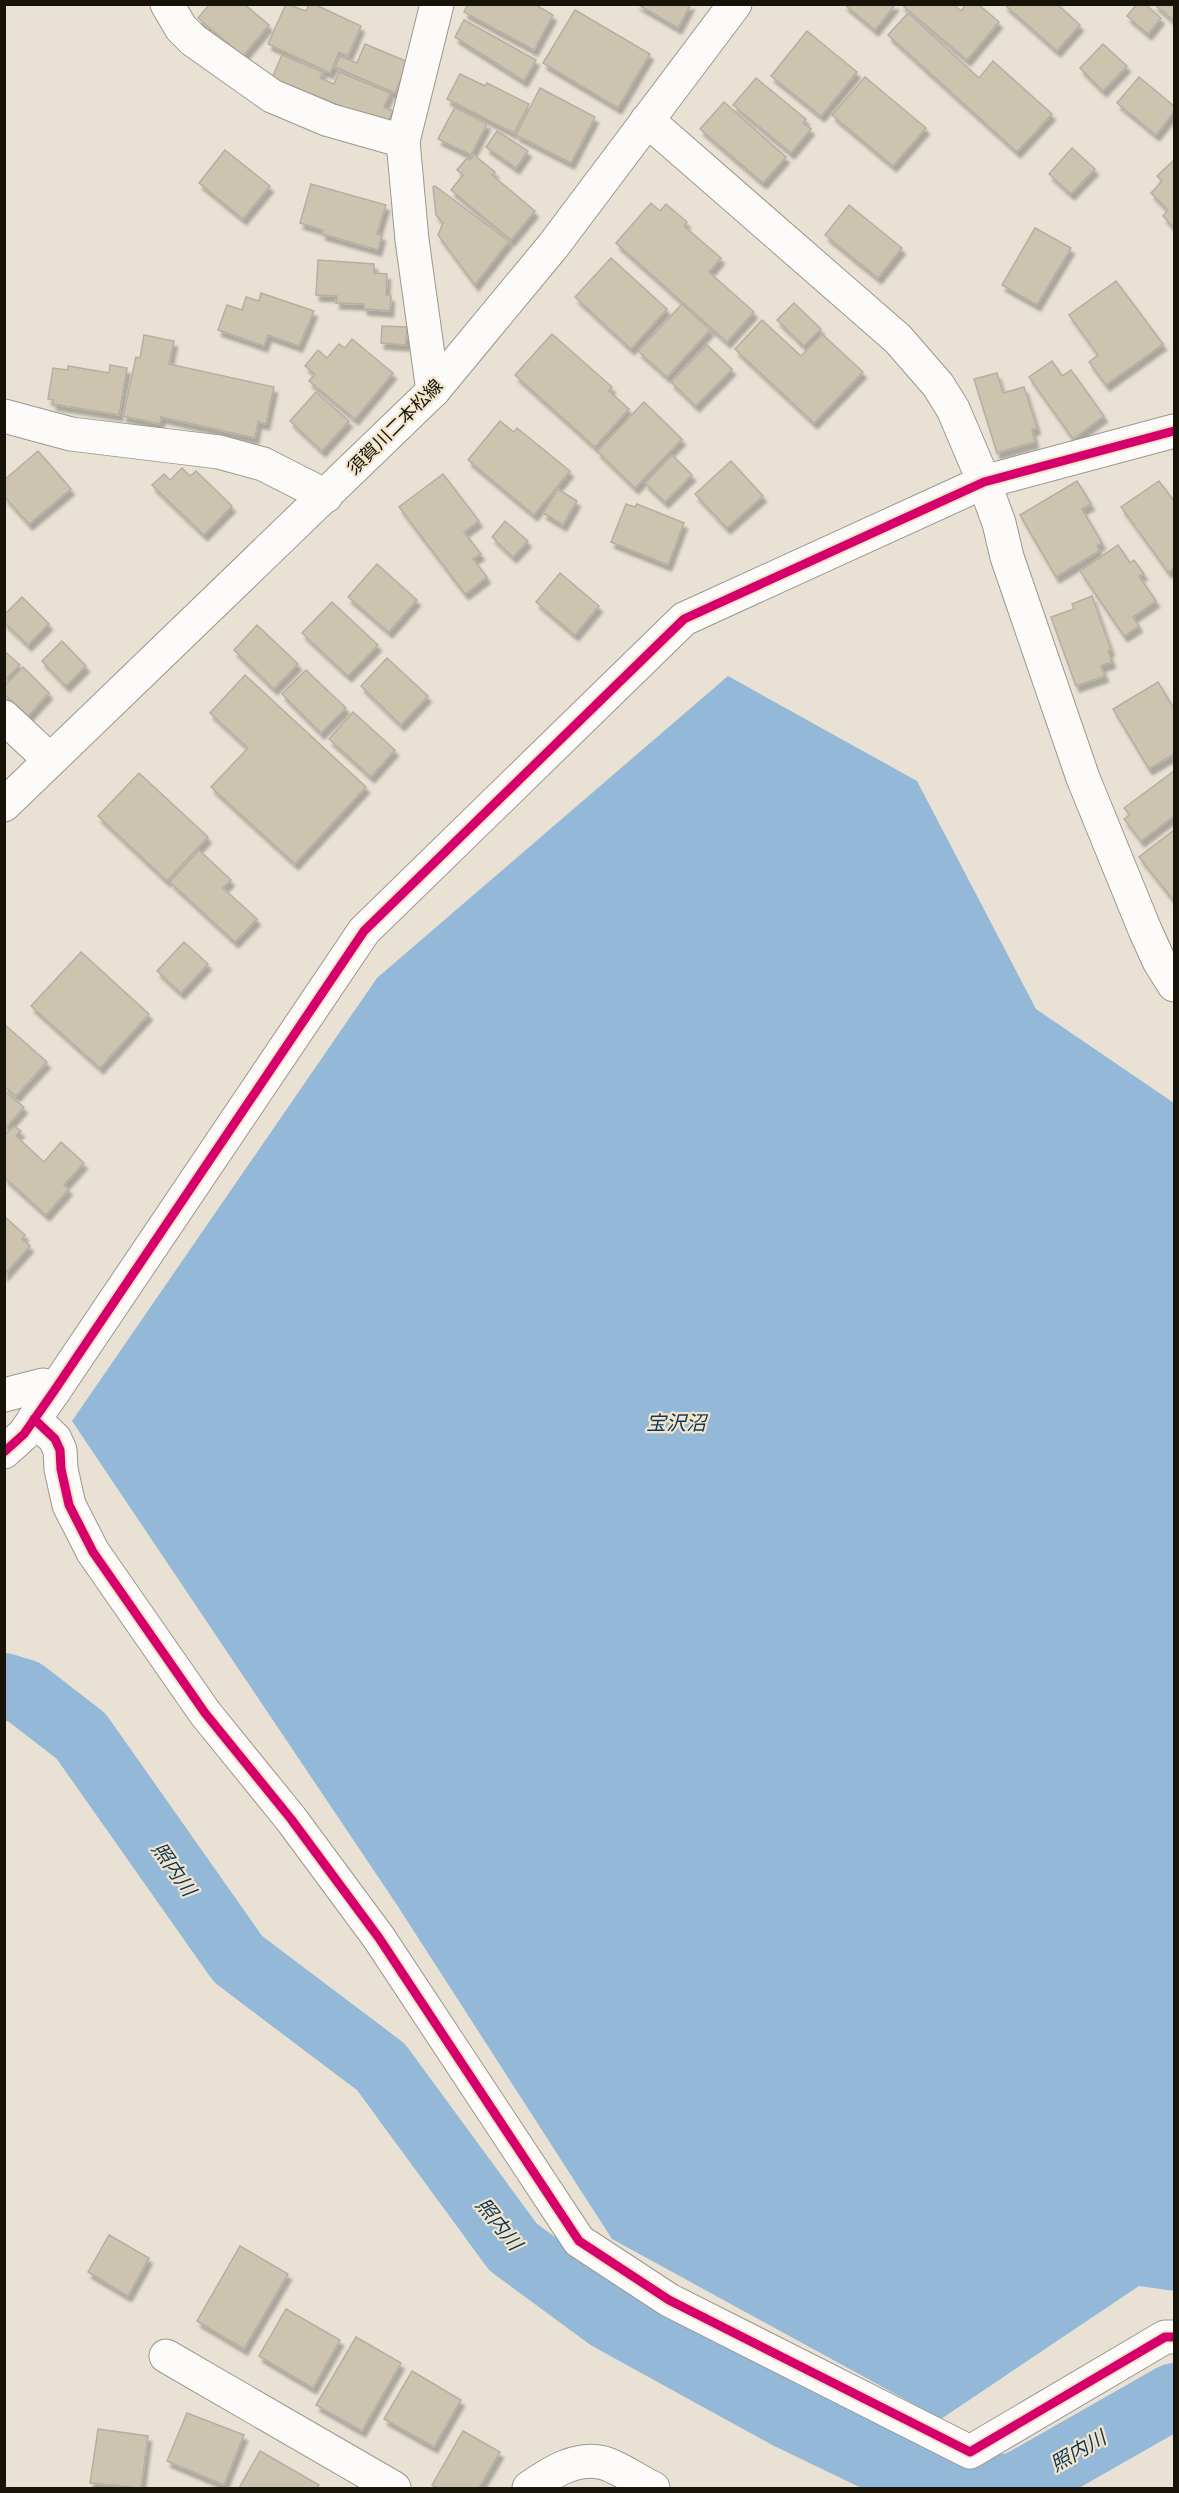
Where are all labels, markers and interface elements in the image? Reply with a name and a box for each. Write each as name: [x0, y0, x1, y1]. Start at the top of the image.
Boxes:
street label: 須賀川二本松線: [342, 374, 448, 480]
water label: 宝沢沼: [646, 1410, 709, 1437]
water label: 照内川: [145, 1837, 203, 1903]
water label: 照内川: [469, 2193, 529, 2258]
water label: 照内川: [1046, 2424, 1113, 2478]

